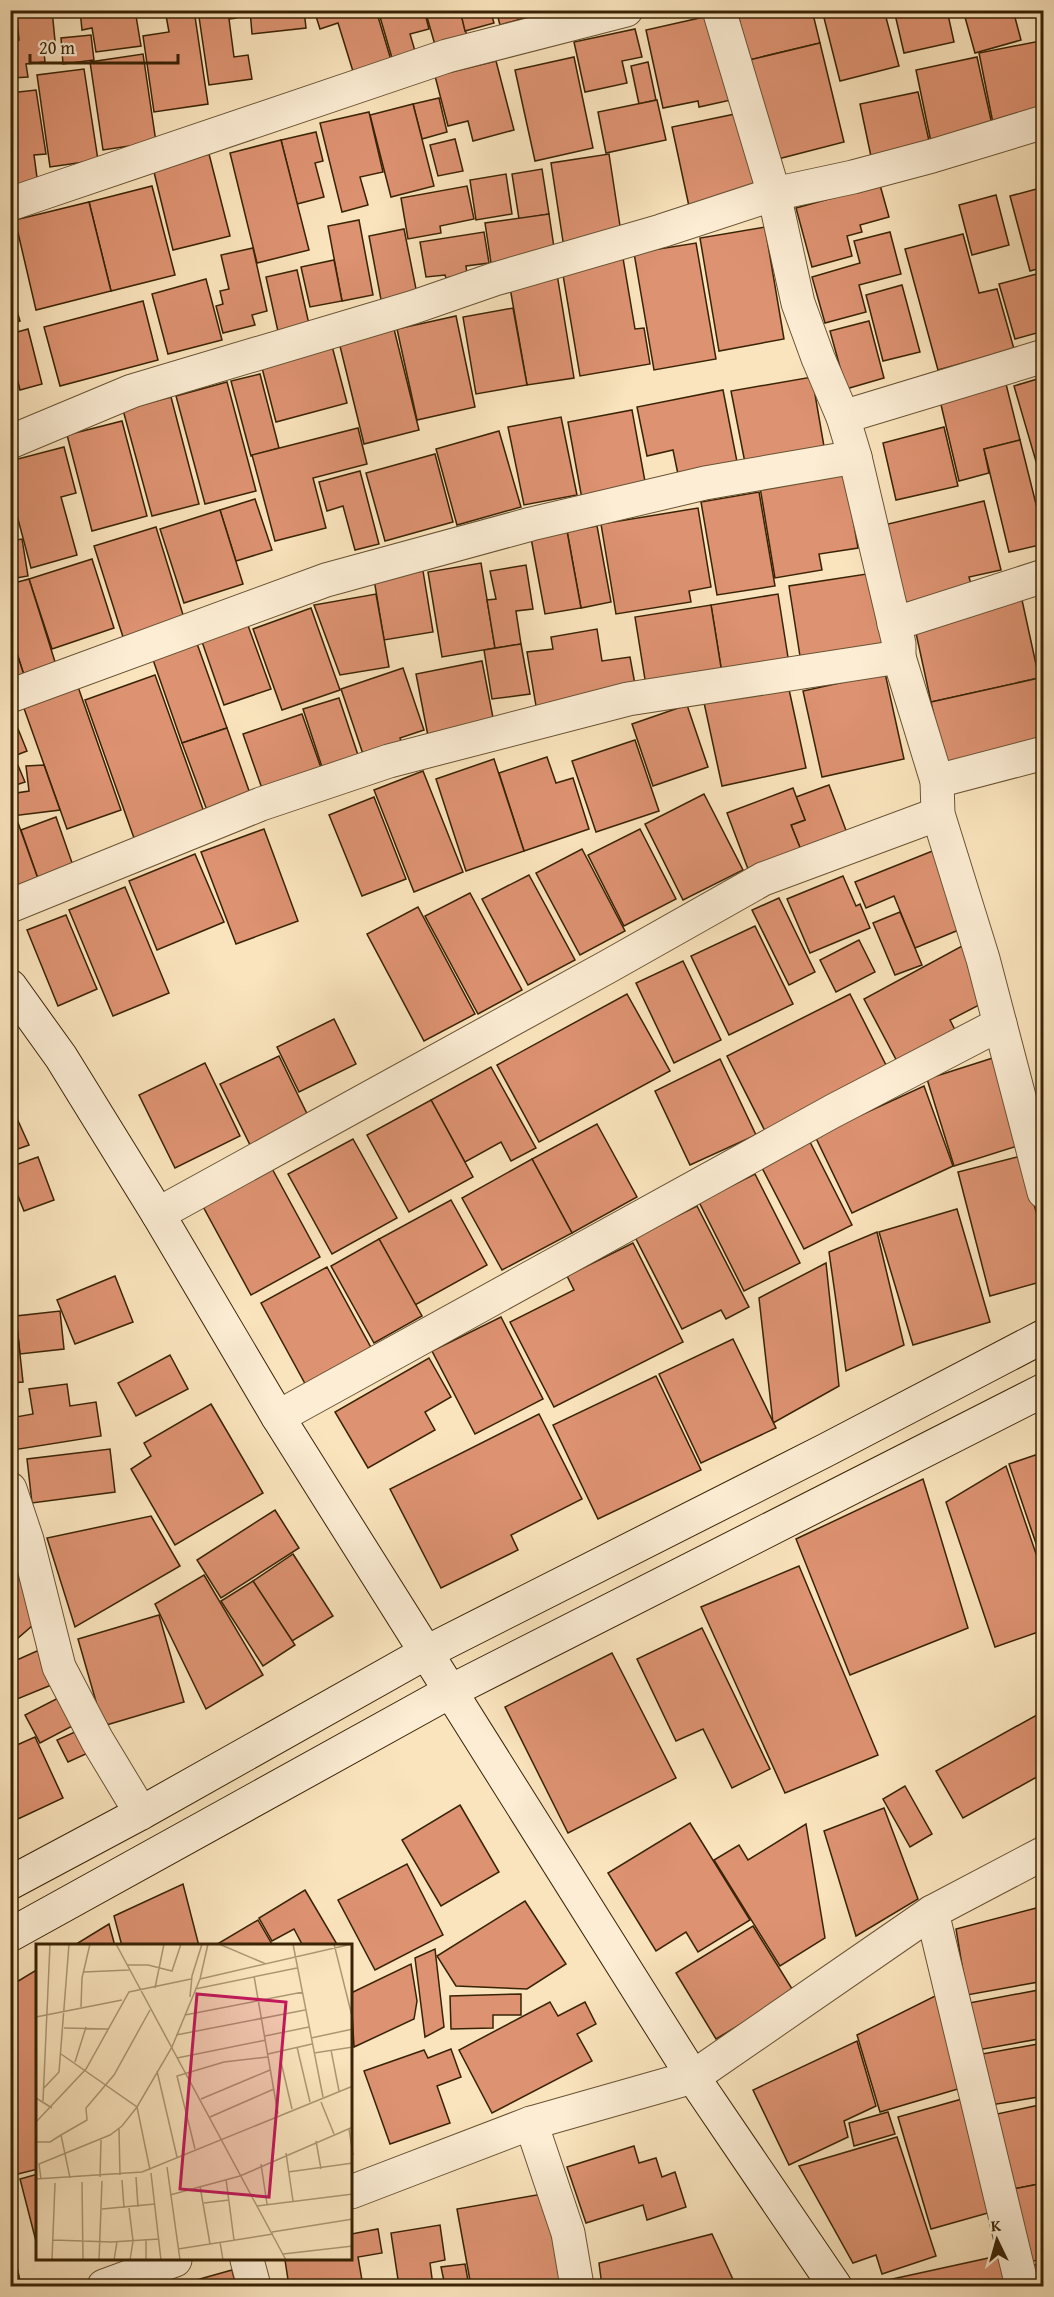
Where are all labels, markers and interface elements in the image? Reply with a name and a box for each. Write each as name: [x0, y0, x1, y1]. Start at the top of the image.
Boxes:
scale bar: [30, 27, 178, 65]
text: 20 m: [39, 34, 75, 61]
inset map: [36, 1944, 352, 2261]
north arrow: [967, 2210, 1027, 2270]
text: K: [990, 2213, 1003, 2237]

